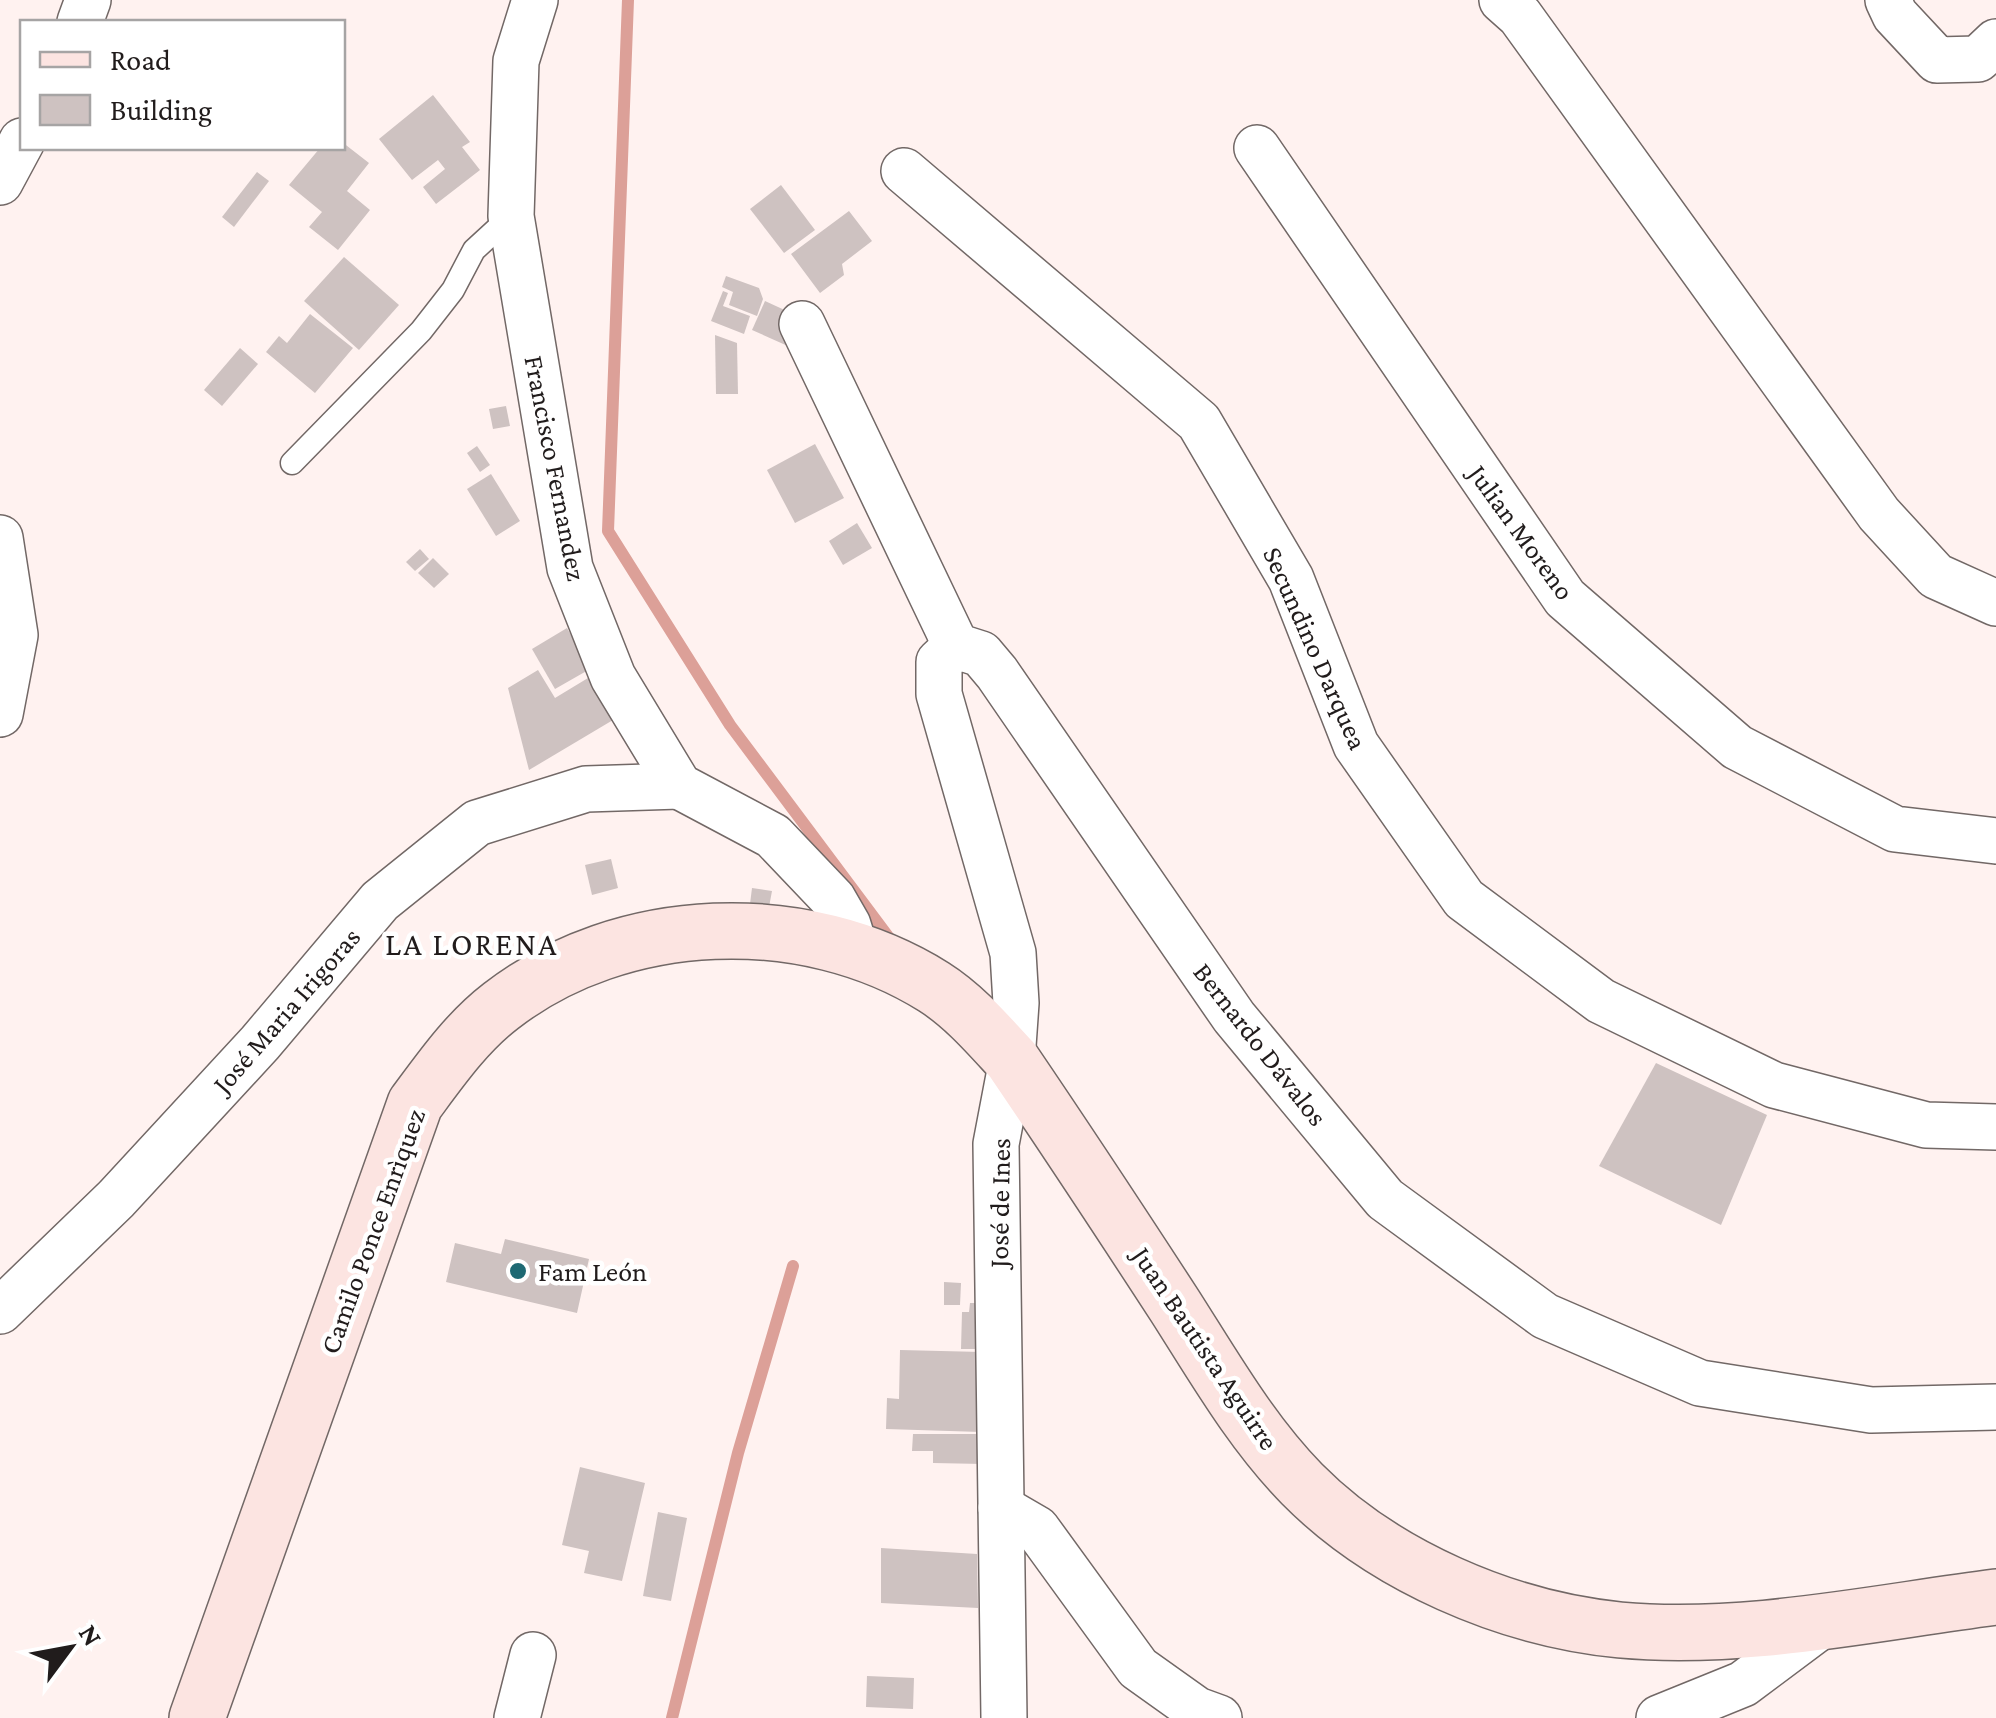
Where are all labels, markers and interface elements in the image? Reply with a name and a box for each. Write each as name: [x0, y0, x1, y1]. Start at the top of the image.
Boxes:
legend: [20, 20, 345, 150]
text: Road: [110, 43, 171, 76]
text: Building: [110, 93, 212, 127]
street label: Francisco Fernandez: [518, 353, 593, 584]
street label: Julian Moreno: [1461, 456, 1581, 606]
street label: Secundino Darquea: [1257, 542, 1374, 754]
street label: José Maria Irigoras: [204, 921, 367, 1102]
district label: LA LORENA: [385, 926, 559, 962]
street label: Bernardo Dávalos: [1187, 957, 1334, 1132]
street label: Camilo Ponce Enrìquez: [314, 1105, 431, 1358]
street label: José de Ines: [983, 1138, 1016, 1271]
street label: Juan Bautista Aguirre: [1125, 1239, 1285, 1455]
place label: Fam León: [538, 1256, 647, 1287]
marker: Fam León: [507, 1260, 529, 1282]
north arrow: [20, 1598, 120, 1698]
text: N: [73, 1619, 109, 1651]

